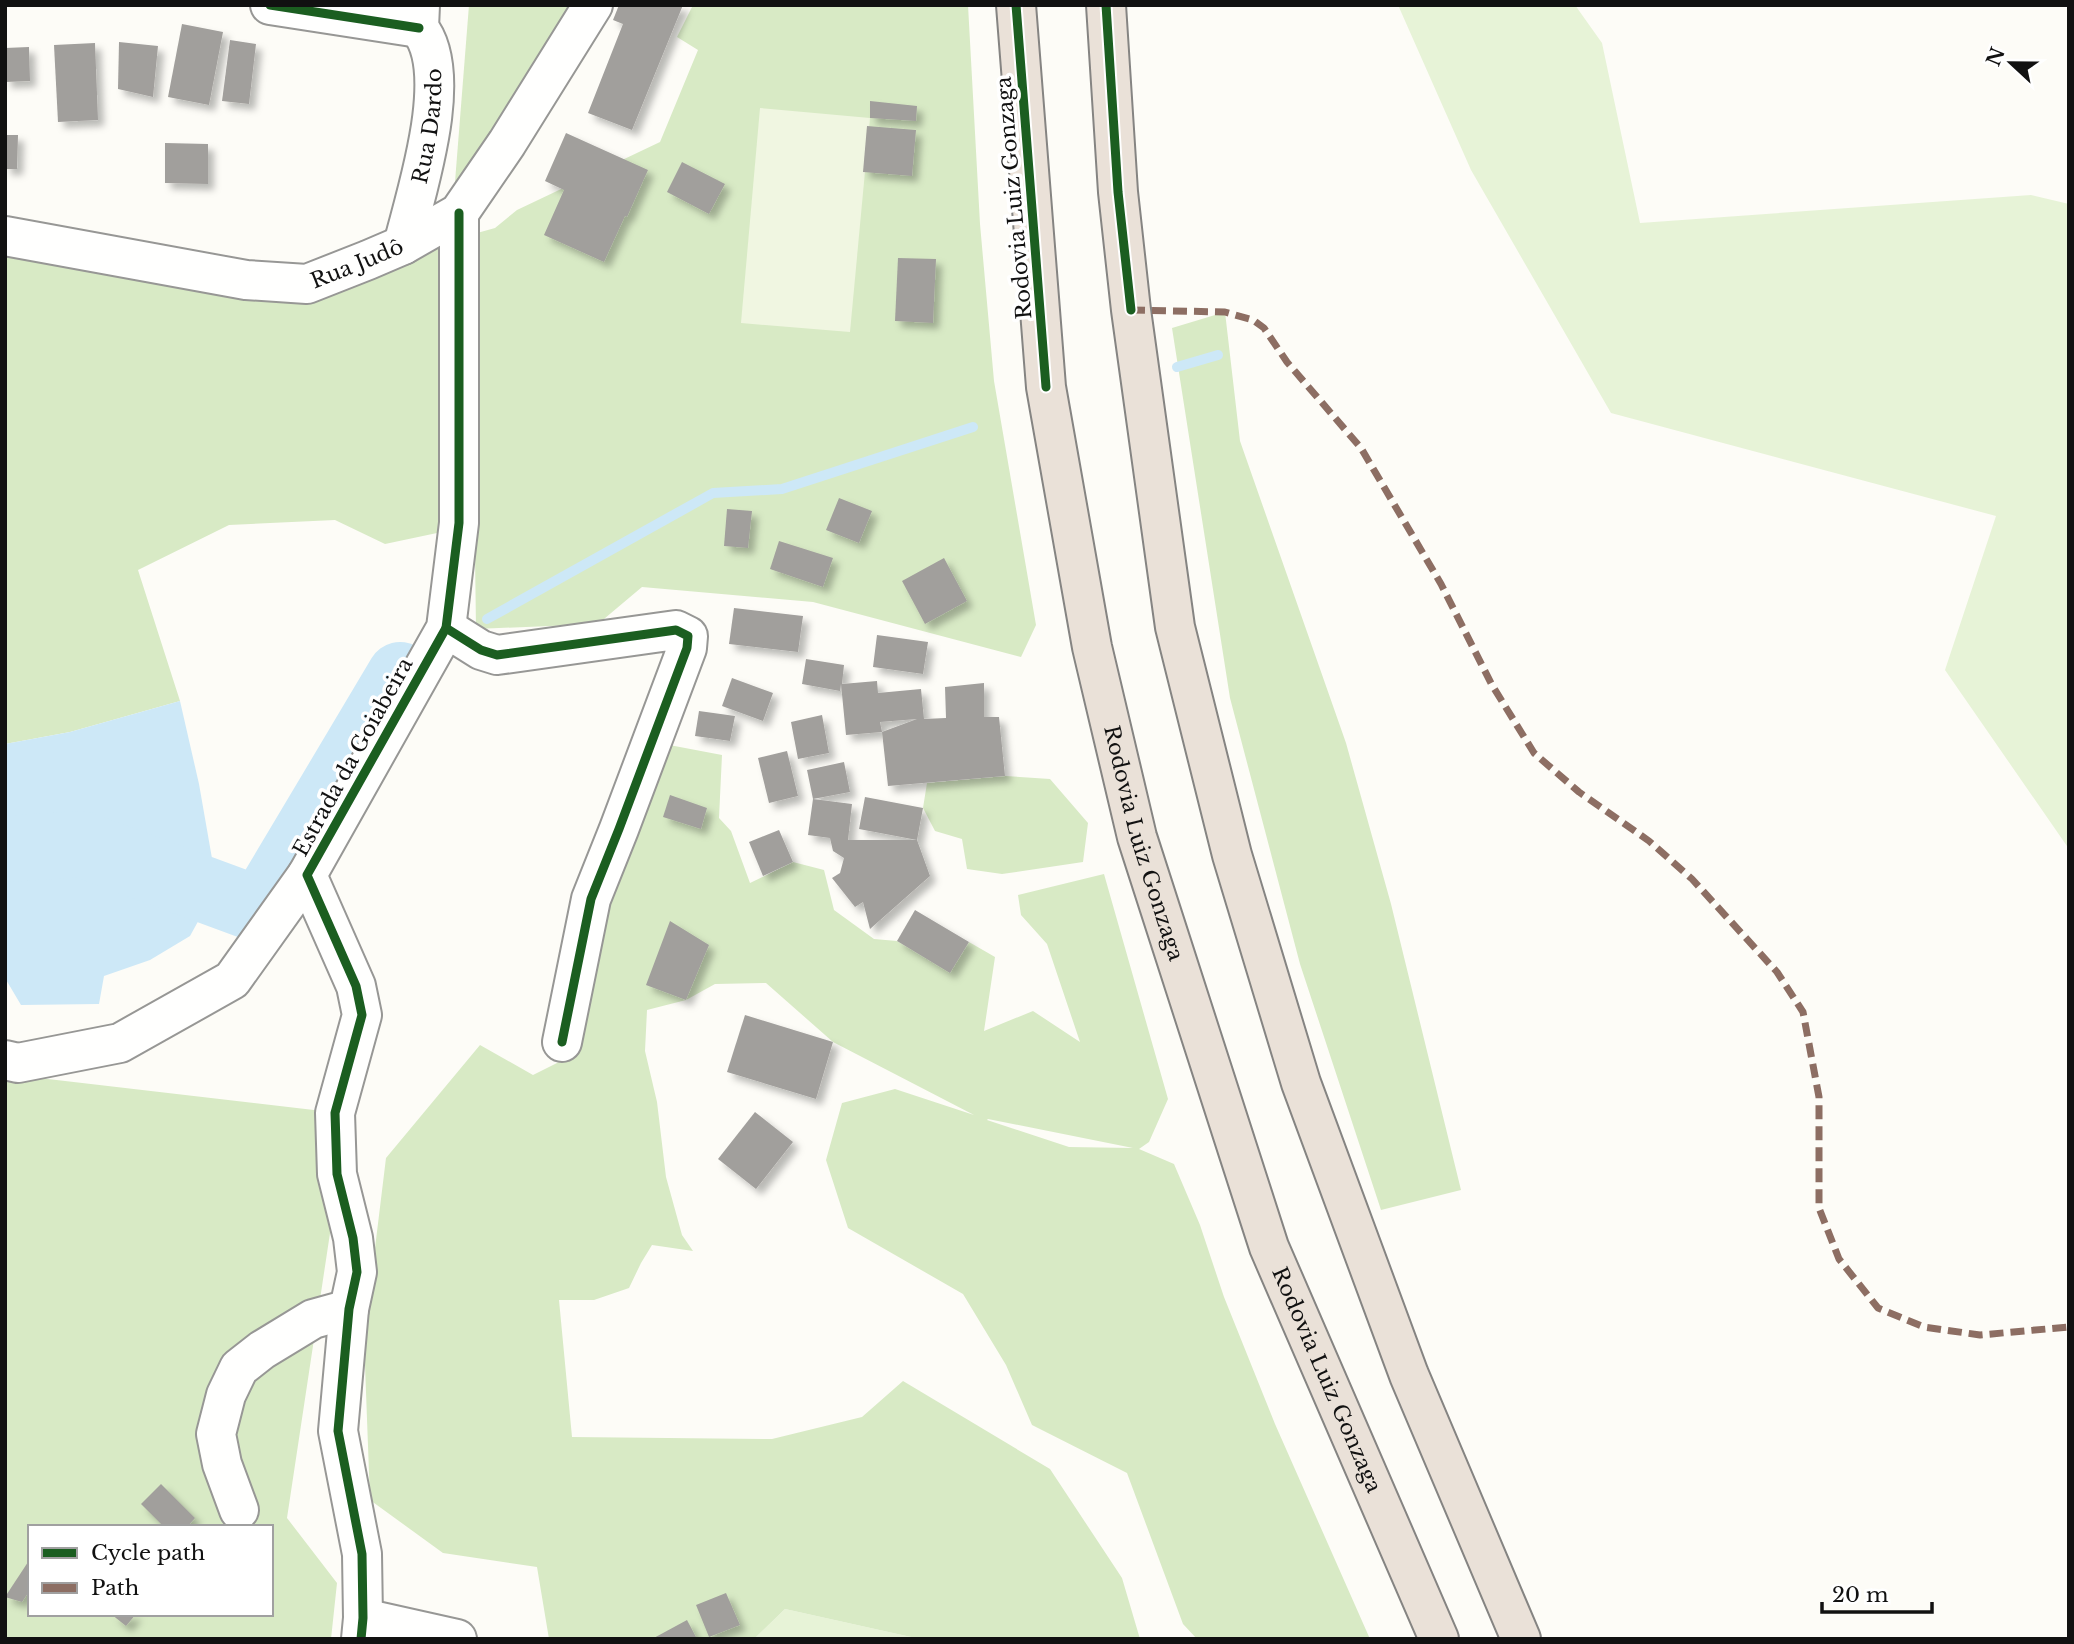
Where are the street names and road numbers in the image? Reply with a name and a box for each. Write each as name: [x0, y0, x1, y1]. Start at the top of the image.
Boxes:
street label: Rua Dardo: [407, 68, 447, 186]
street label: Rodovia Luiz Gonzaga: [990, 75, 1038, 320]
street label: Rua Judô: [307, 233, 407, 294]
street label: Estrada da Goiabeira: [288, 653, 419, 861]
street label: Rodovia Luiz Gonzaga: [1098, 723, 1189, 964]
street label: Rodovia Luiz Gonzaga: [1266, 1263, 1387, 1497]

